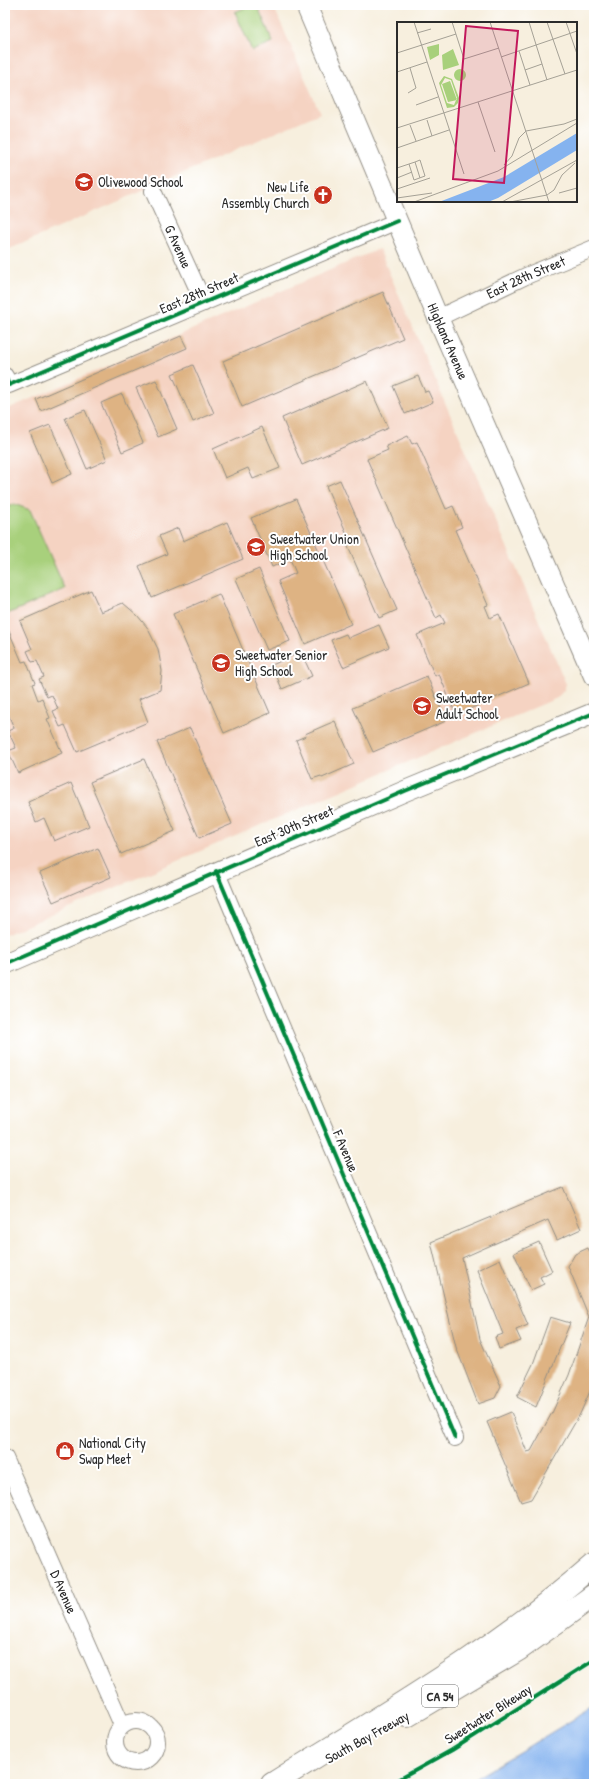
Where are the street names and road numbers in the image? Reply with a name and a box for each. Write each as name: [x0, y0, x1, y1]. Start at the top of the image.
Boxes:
street label: G Avenue: [161, 222, 197, 271]
street label: East 28th Street: [483, 251, 568, 303]
street label: East 28th Street: [156, 267, 241, 318]
street label: Highland Avenue: [424, 300, 474, 383]
street label: East 30th Street: [251, 800, 336, 851]
street label: F Avenue: [329, 1126, 364, 1175]
street label: D Avenue: [46, 1567, 82, 1617]
street label: Sweetwater Bikeway: [441, 1679, 535, 1749]
road number: CA 54: [422, 1685, 458, 1707]
street label: South Bay Freeway: [321, 1706, 413, 1768]

